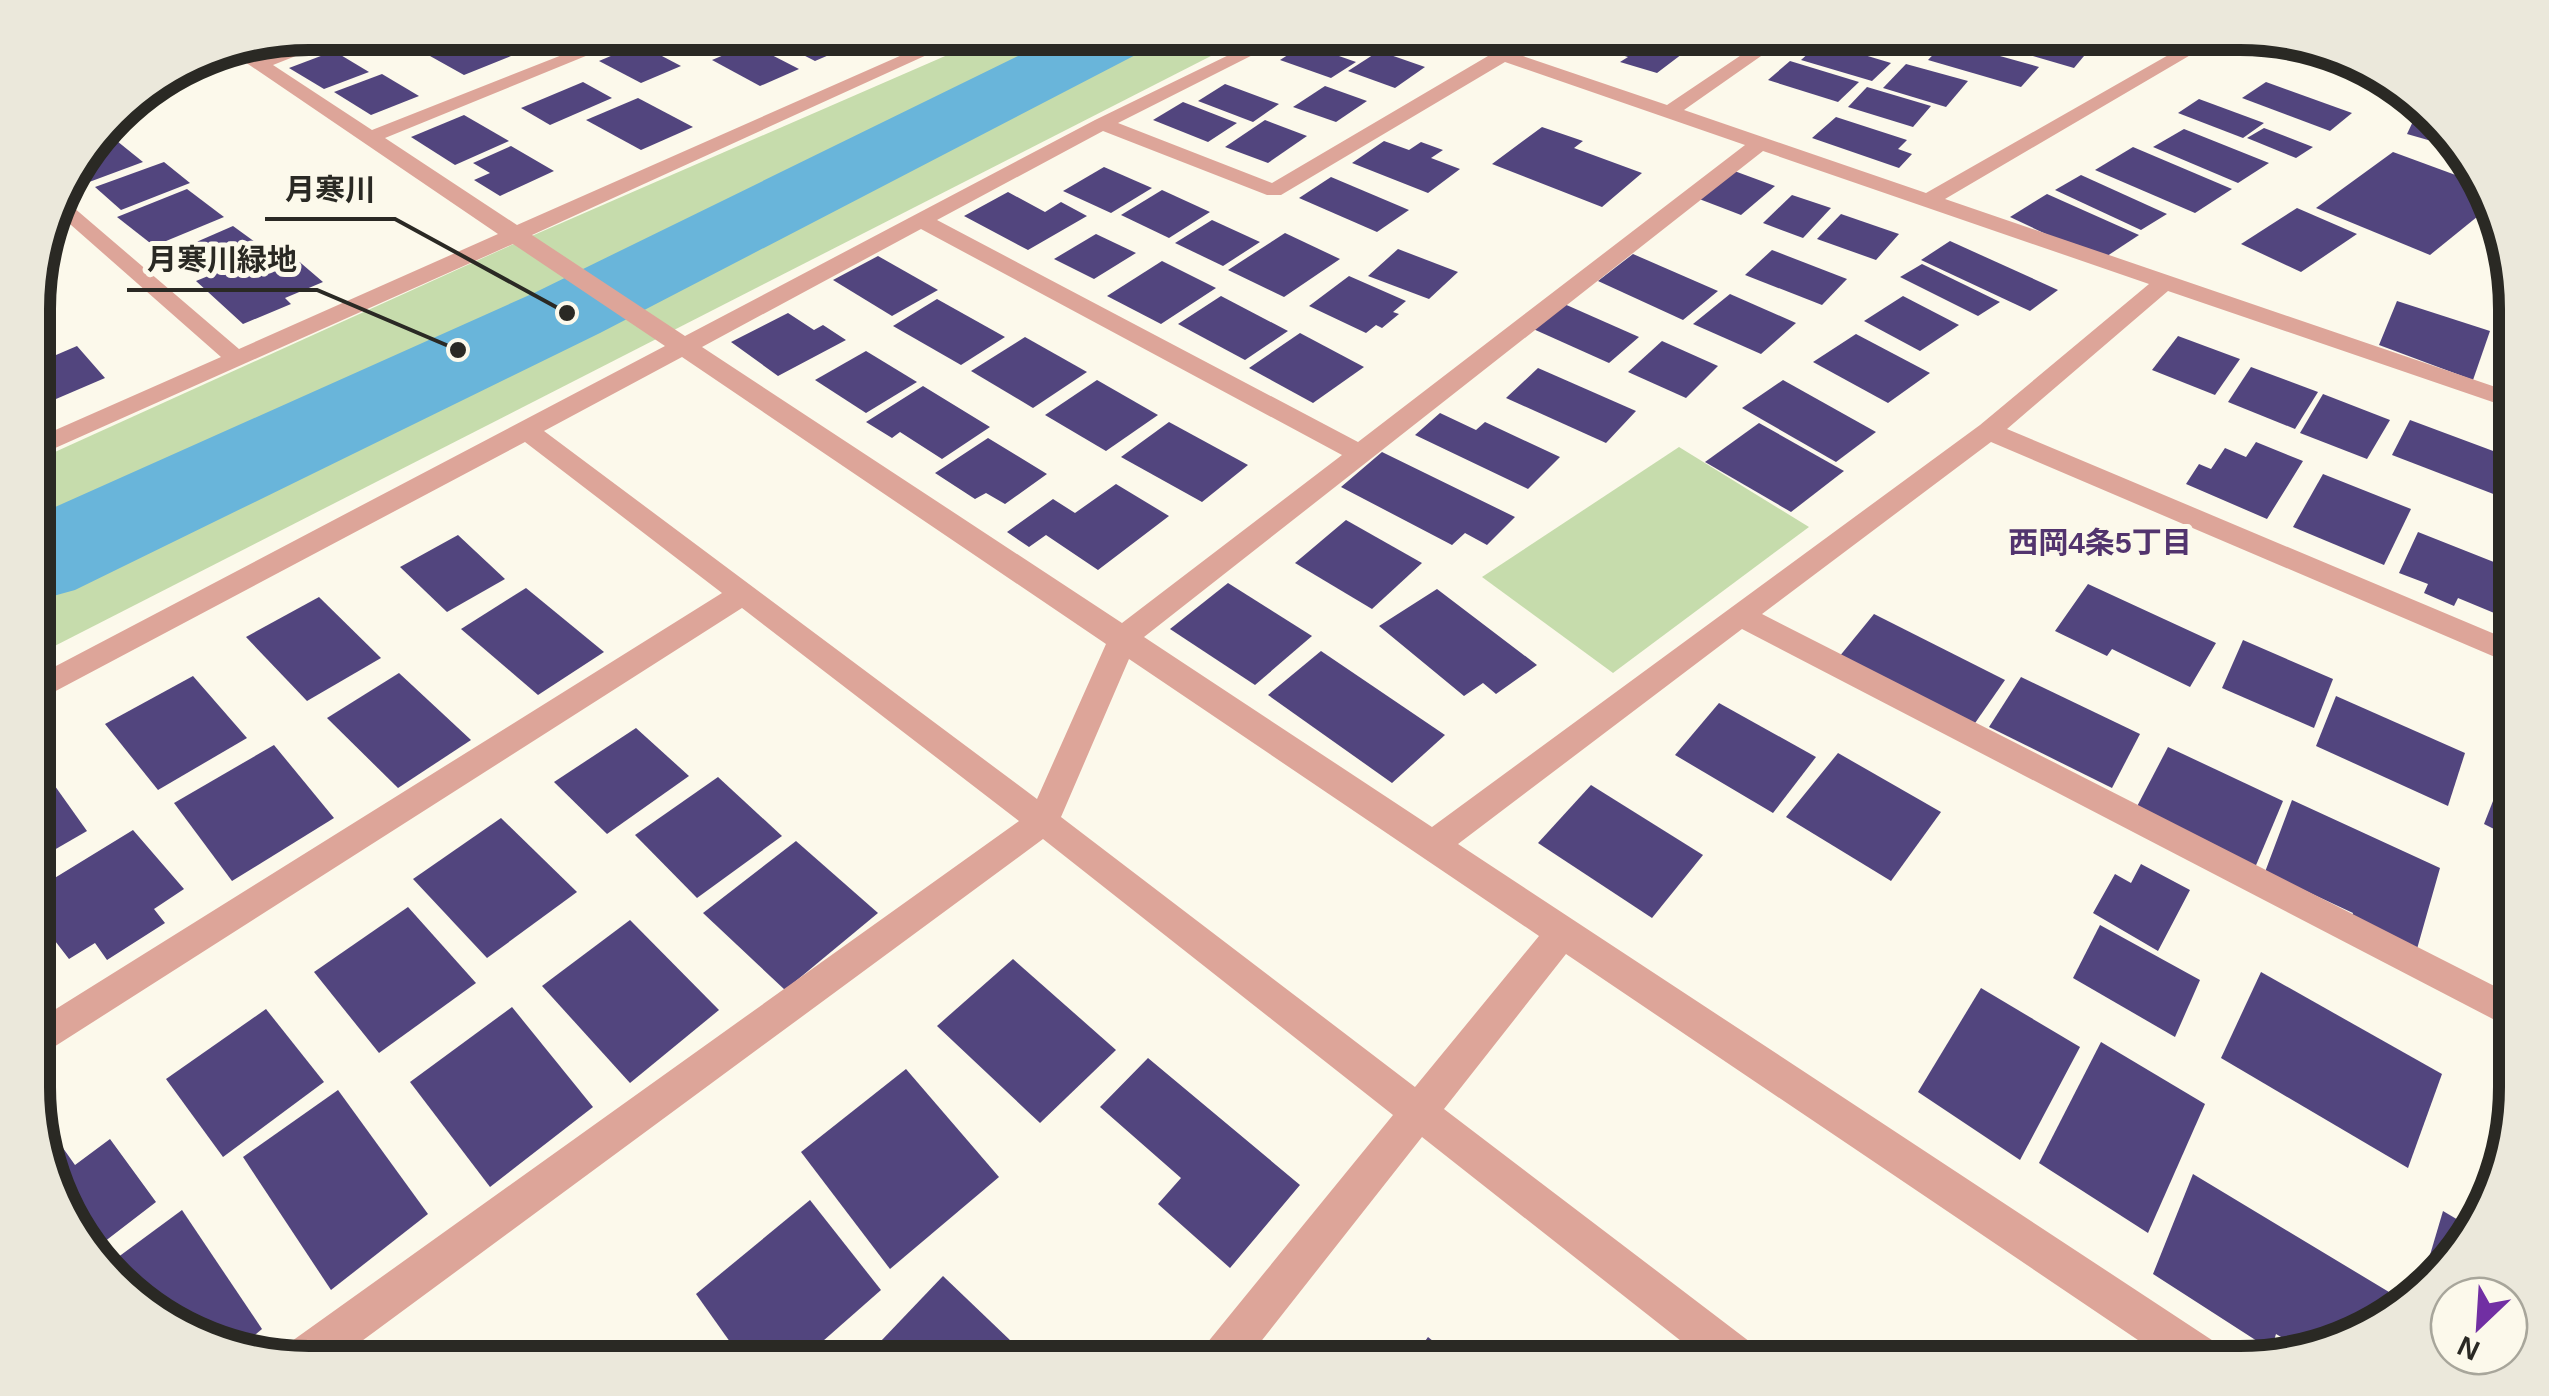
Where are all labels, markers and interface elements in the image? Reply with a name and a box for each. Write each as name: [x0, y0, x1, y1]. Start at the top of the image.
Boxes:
callout: 月寒川: [265, 159, 395, 219]
text: 月寒川: [285, 173, 375, 206]
callout: 月寒川緑地: [127, 230, 317, 290]
text: 月寒川緑地: [147, 243, 297, 276]
district label: 西岡4条5丁目: [2008, 526, 2192, 559]
north arrow: [2429, 1276, 2529, 1376]
text: N: [2453, 1330, 2484, 1367]

